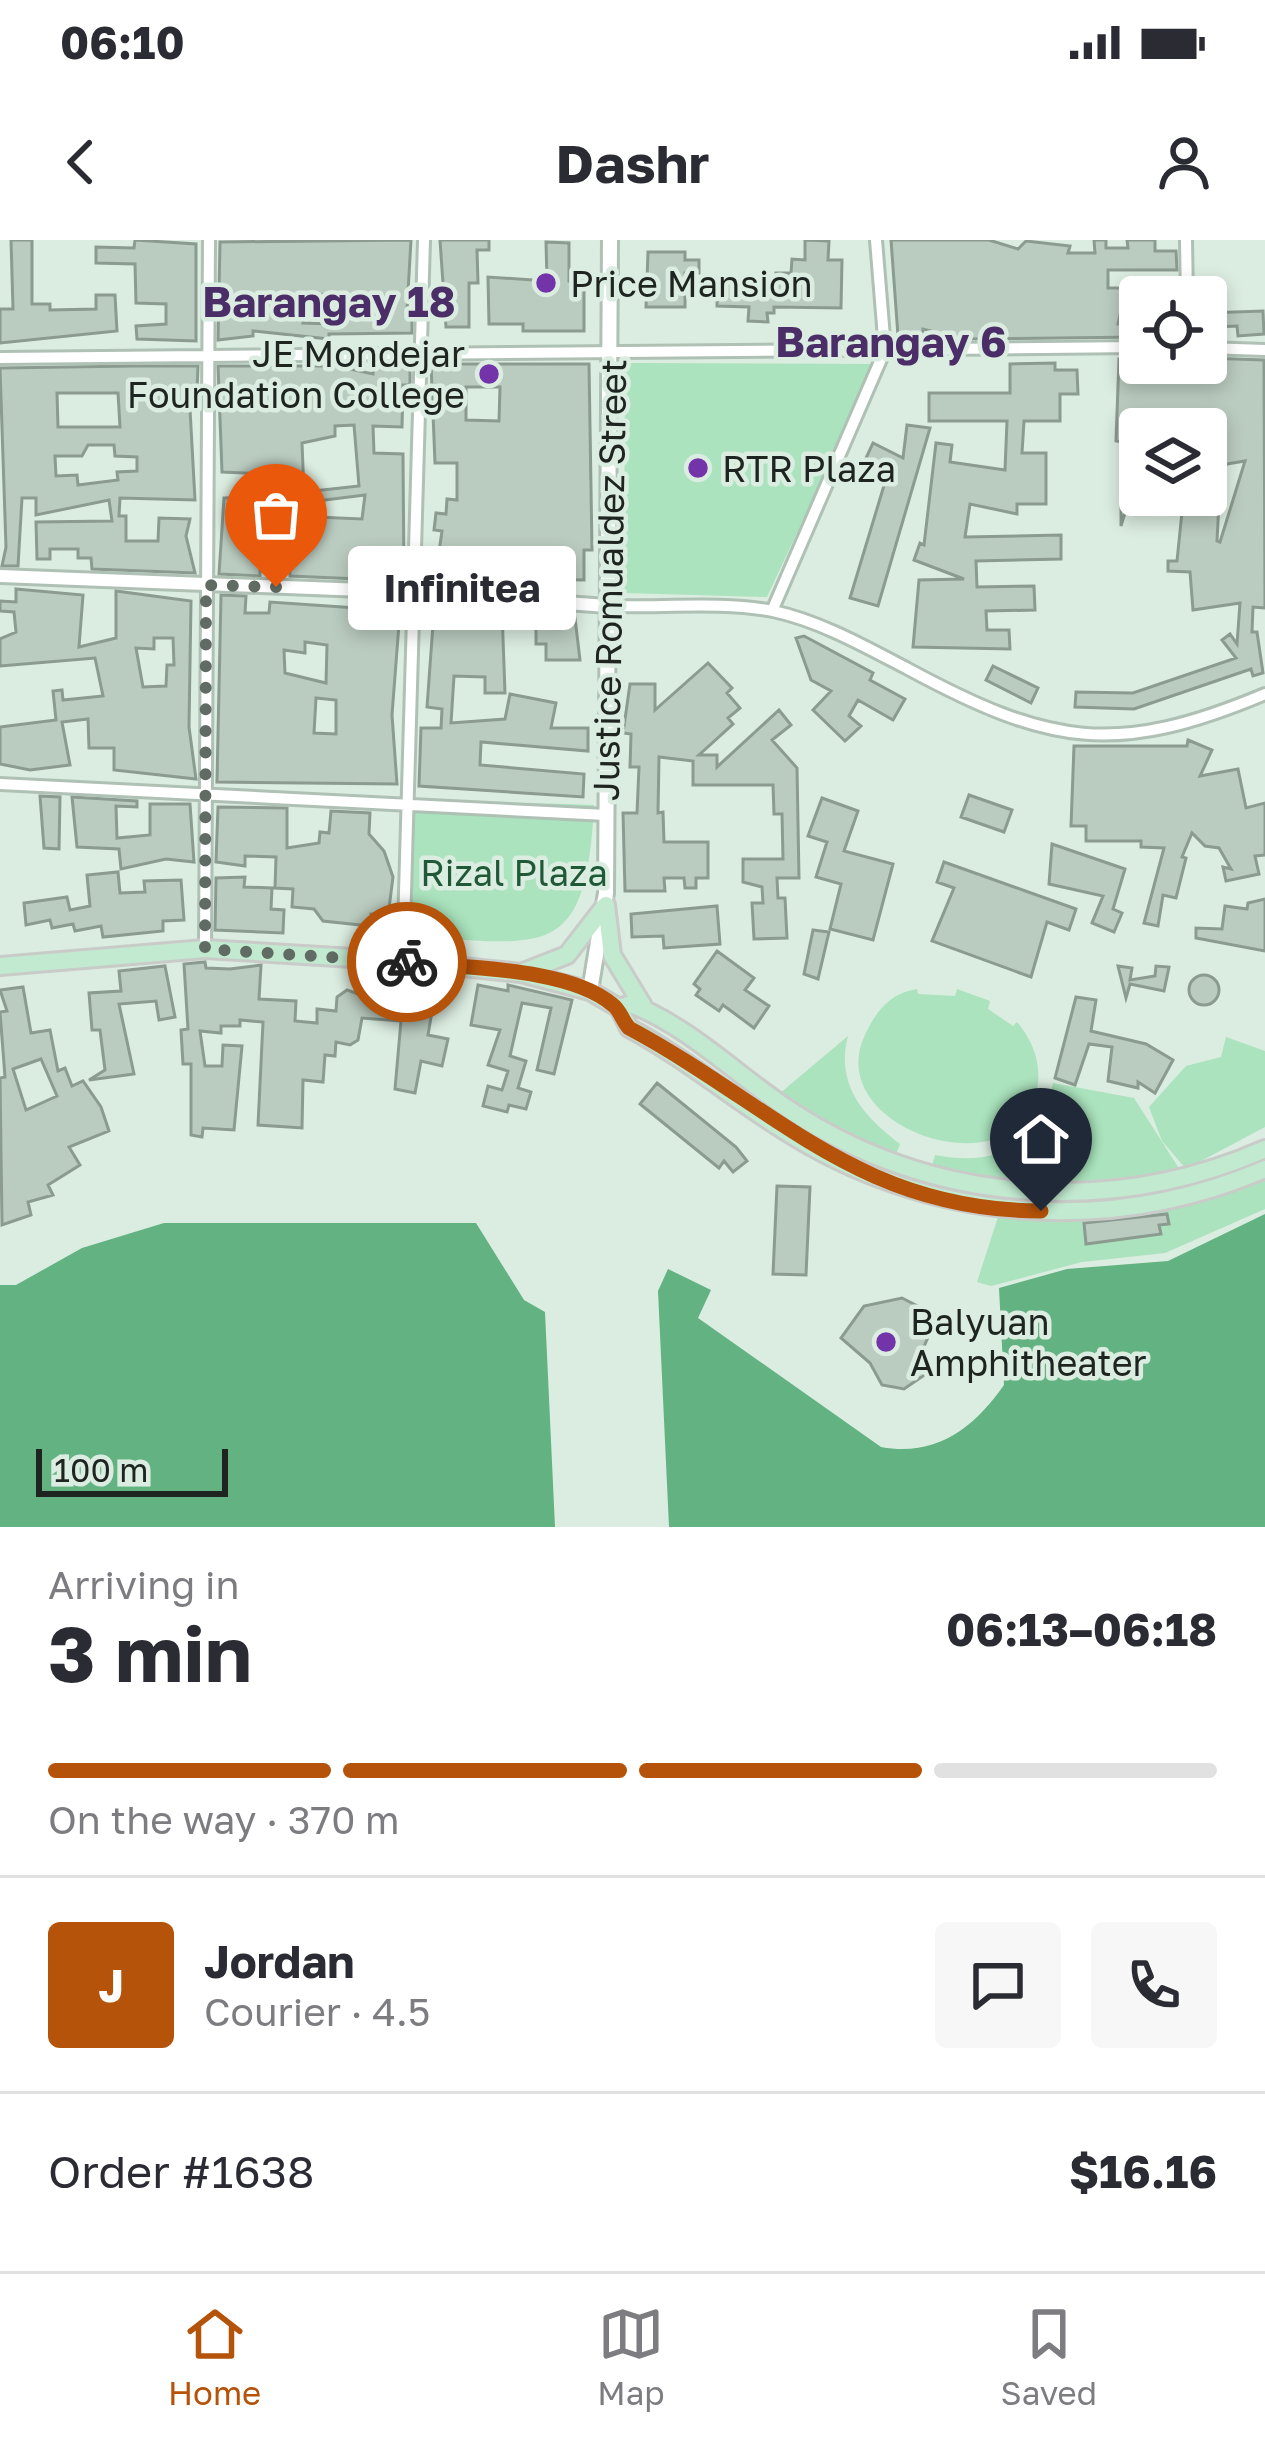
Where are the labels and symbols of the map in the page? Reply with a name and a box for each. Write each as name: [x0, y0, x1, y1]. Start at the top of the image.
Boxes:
place label: Price Mansion: [570, 262, 813, 305]
marker: Price Mansion: [533, 270, 559, 296]
district label: Barangay 18: [202, 276, 456, 326]
district label: Barangay 6: [775, 316, 1007, 366]
place label: JE Mondejar Foundation College: [127, 332, 465, 416]
street label: Justice Romualdez Street: [584, 359, 634, 801]
marker: JE Mondejar Foundation College: [476, 361, 502, 387]
place label: RTR Plaza: [722, 447, 896, 490]
marker: RTR Plaza: [685, 455, 711, 481]
pin: [225, 464, 327, 587]
callout: Infinitea: [348, 545, 576, 629]
park label: Rizal Plaza: [420, 851, 608, 894]
courier: [347, 902, 467, 1022]
pin: [990, 1088, 1092, 1211]
place label: Balyuan Amphitheater: [910, 1300, 1147, 1384]
marker: Balyuan Amphitheater: [873, 1329, 899, 1355]
scale bar: [36, 1443, 228, 1496]

